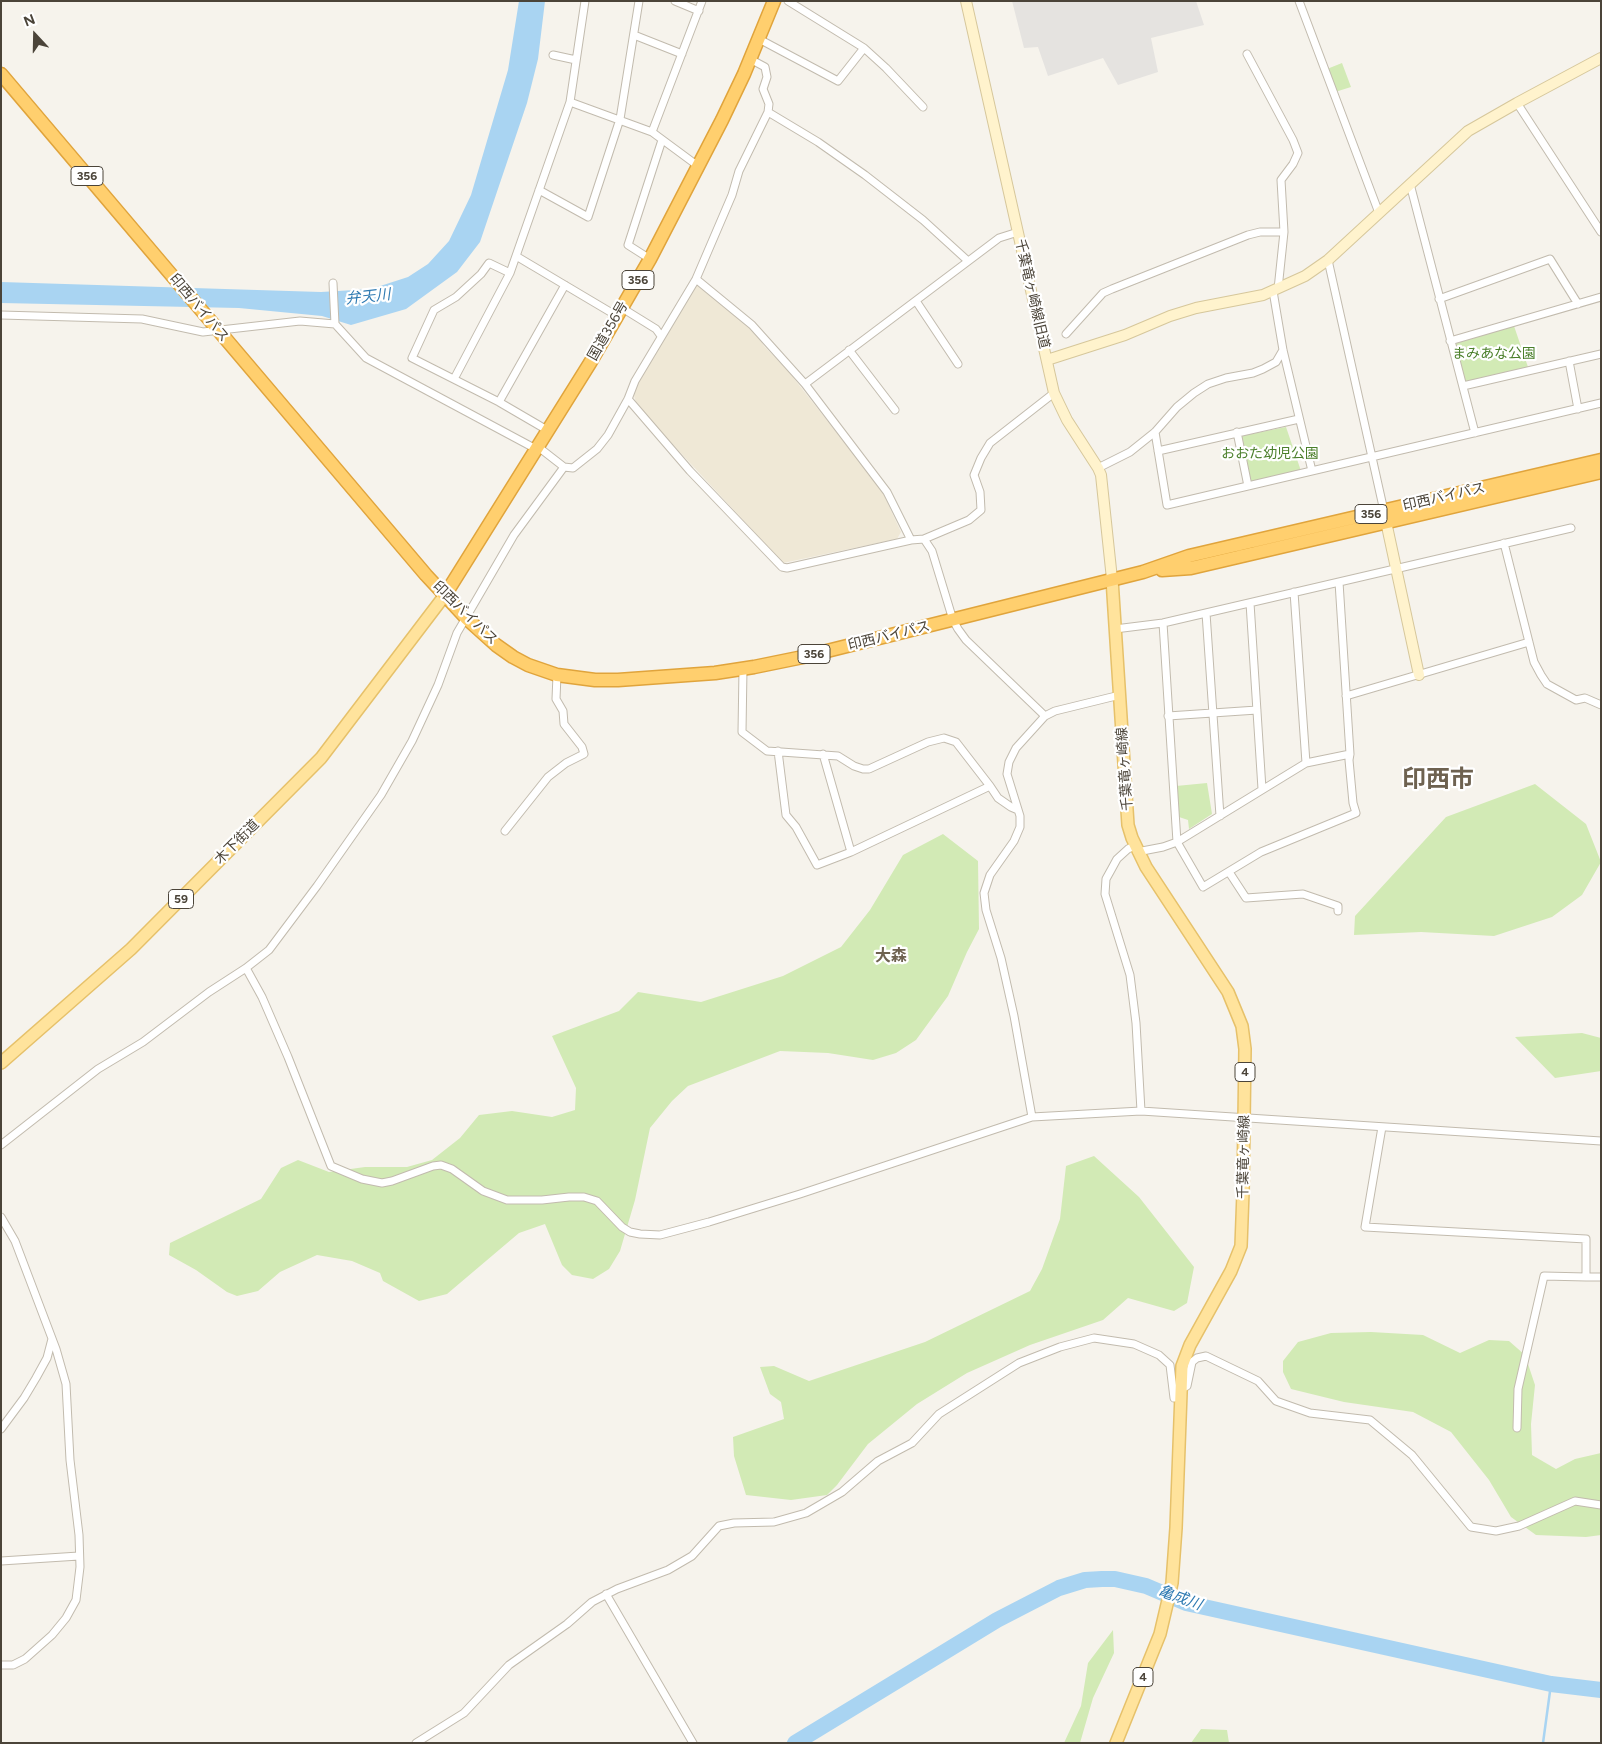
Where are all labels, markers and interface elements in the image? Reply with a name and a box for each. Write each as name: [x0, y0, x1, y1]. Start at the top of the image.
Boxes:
north arrow: [10, 10, 60, 60]
text: N: [21, 11, 38, 30]
road number: 356: [71, 167, 103, 186]
street label: 千葉竜ヶ崎線旧道: [1011, 238, 1053, 350]
street label: 印西バイパス: [166, 270, 232, 346]
road number: 356: [622, 270, 654, 290]
water label: 弁天川: [345, 286, 391, 308]
street label: 国道356号: [584, 298, 632, 364]
park label: まみあな公園: [1452, 346, 1536, 362]
park label: おおた幼児公園: [1221, 446, 1319, 462]
street label: 印西バイパス: [1401, 479, 1487, 515]
road number: 356: [1355, 504, 1387, 524]
street label: 印西バイパス: [429, 578, 501, 648]
street label: 印西バイパス: [846, 618, 932, 654]
road number: 356: [798, 644, 830, 664]
street label: 千葉竜ヶ崎線: [1114, 727, 1136, 811]
district label: 印西市: [1402, 766, 1474, 794]
street label: 木下街道: [211, 816, 263, 868]
road number: 59: [168, 890, 194, 909]
district label: 大森: [875, 946, 907, 966]
road number: 4: [1235, 1062, 1255, 1082]
street label: 千葉竜ヶ崎線: [1235, 1115, 1253, 1199]
water label: 亀成川: [1156, 1582, 1204, 1614]
road number: 4: [1133, 1668, 1153, 1686]

